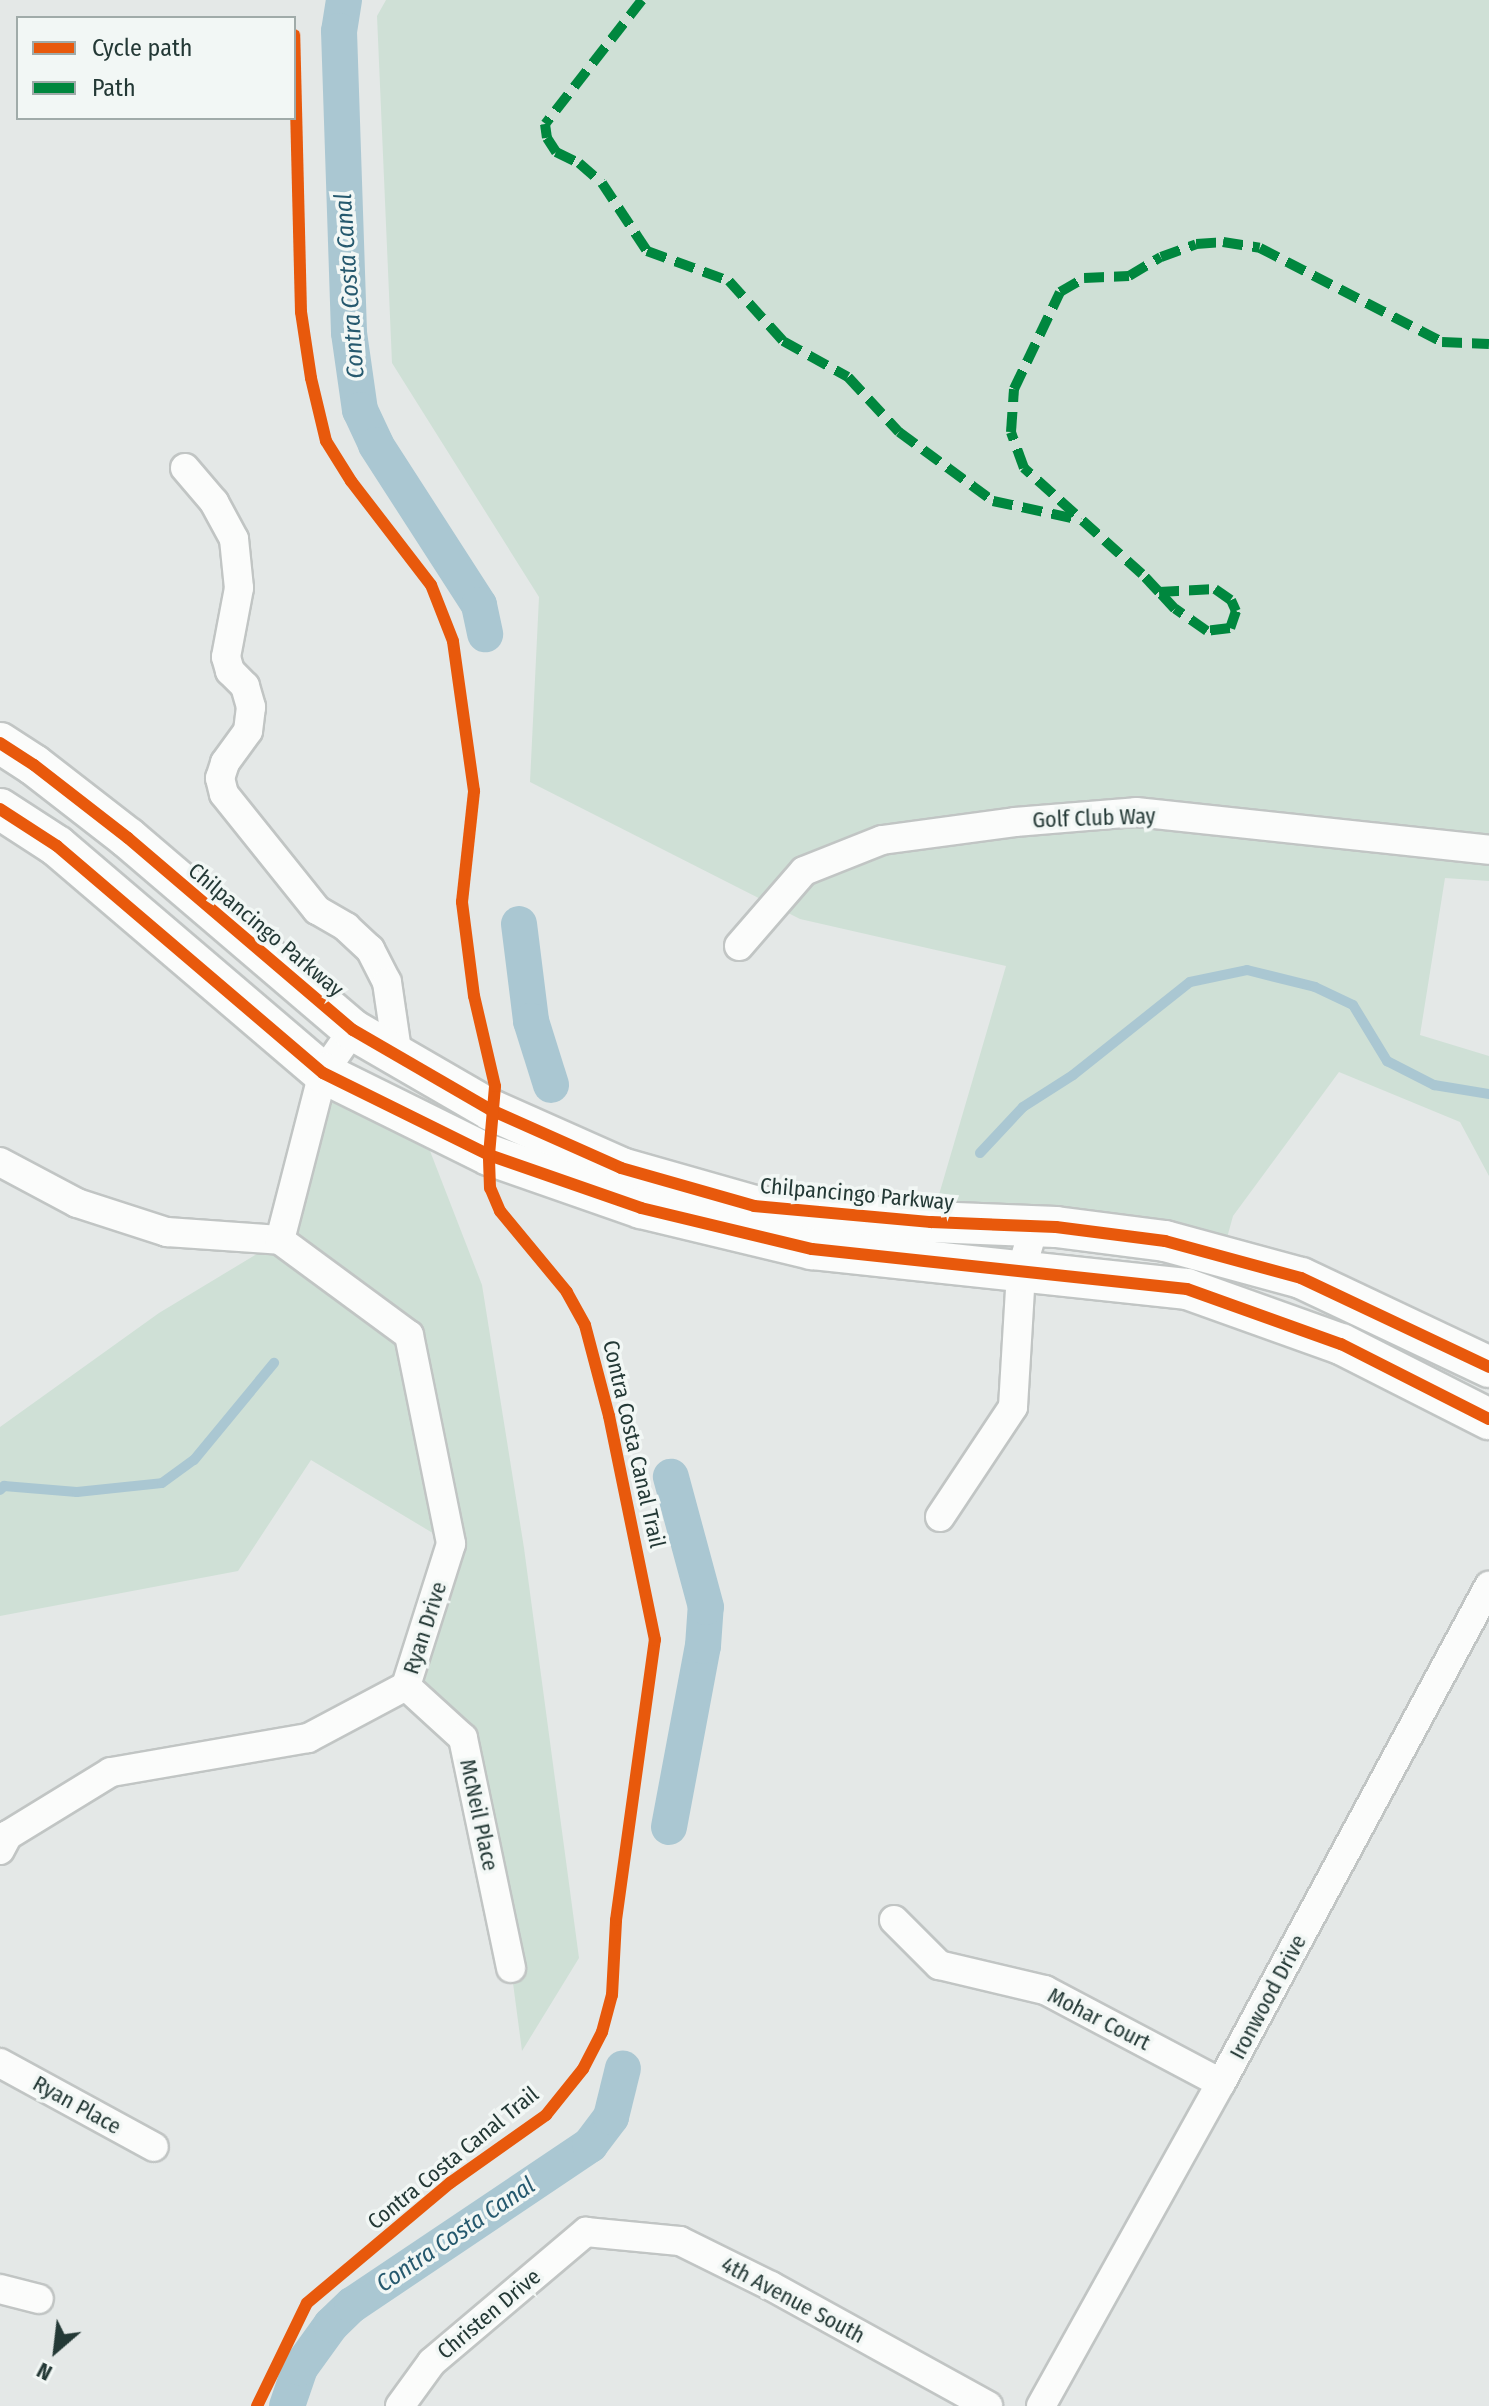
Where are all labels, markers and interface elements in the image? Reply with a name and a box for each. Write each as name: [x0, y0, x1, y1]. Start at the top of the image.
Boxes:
legend: [16, 16, 296, 120]
text: Cycle path: [92, 34, 192, 62]
text: Path: [92, 74, 136, 102]
water label: Contra Costa Canal: [329, 193, 371, 379]
street label: Golf Club Way: [1032, 803, 1156, 833]
street label: Chilpancingo Parkway: [183, 857, 349, 1003]
street label: Chilpancingo Parkway: [759, 1172, 955, 1216]
street label: Contra Costa Canal Trail: [597, 1338, 671, 1550]
street label: Ryan Drive: [398, 1578, 452, 1678]
street label: McNeil Place: [454, 1757, 504, 1873]
street label: Ironwood Drive: [1224, 1930, 1312, 2064]
street label: Mohar Court: [1044, 1982, 1154, 2056]
street label: Ryan Place: [28, 2070, 126, 2140]
street label: Contra Costa Canal Trail: [362, 2081, 544, 2235]
water label: Contra Costa Canal: [371, 2171, 541, 2299]
street label: 4th Avenue South: [717, 2251, 869, 2349]
street label: Christen Drive: [432, 2263, 546, 2365]
north arrow: [16, 2310, 96, 2390]
text: N: [32, 2357, 57, 2387]

